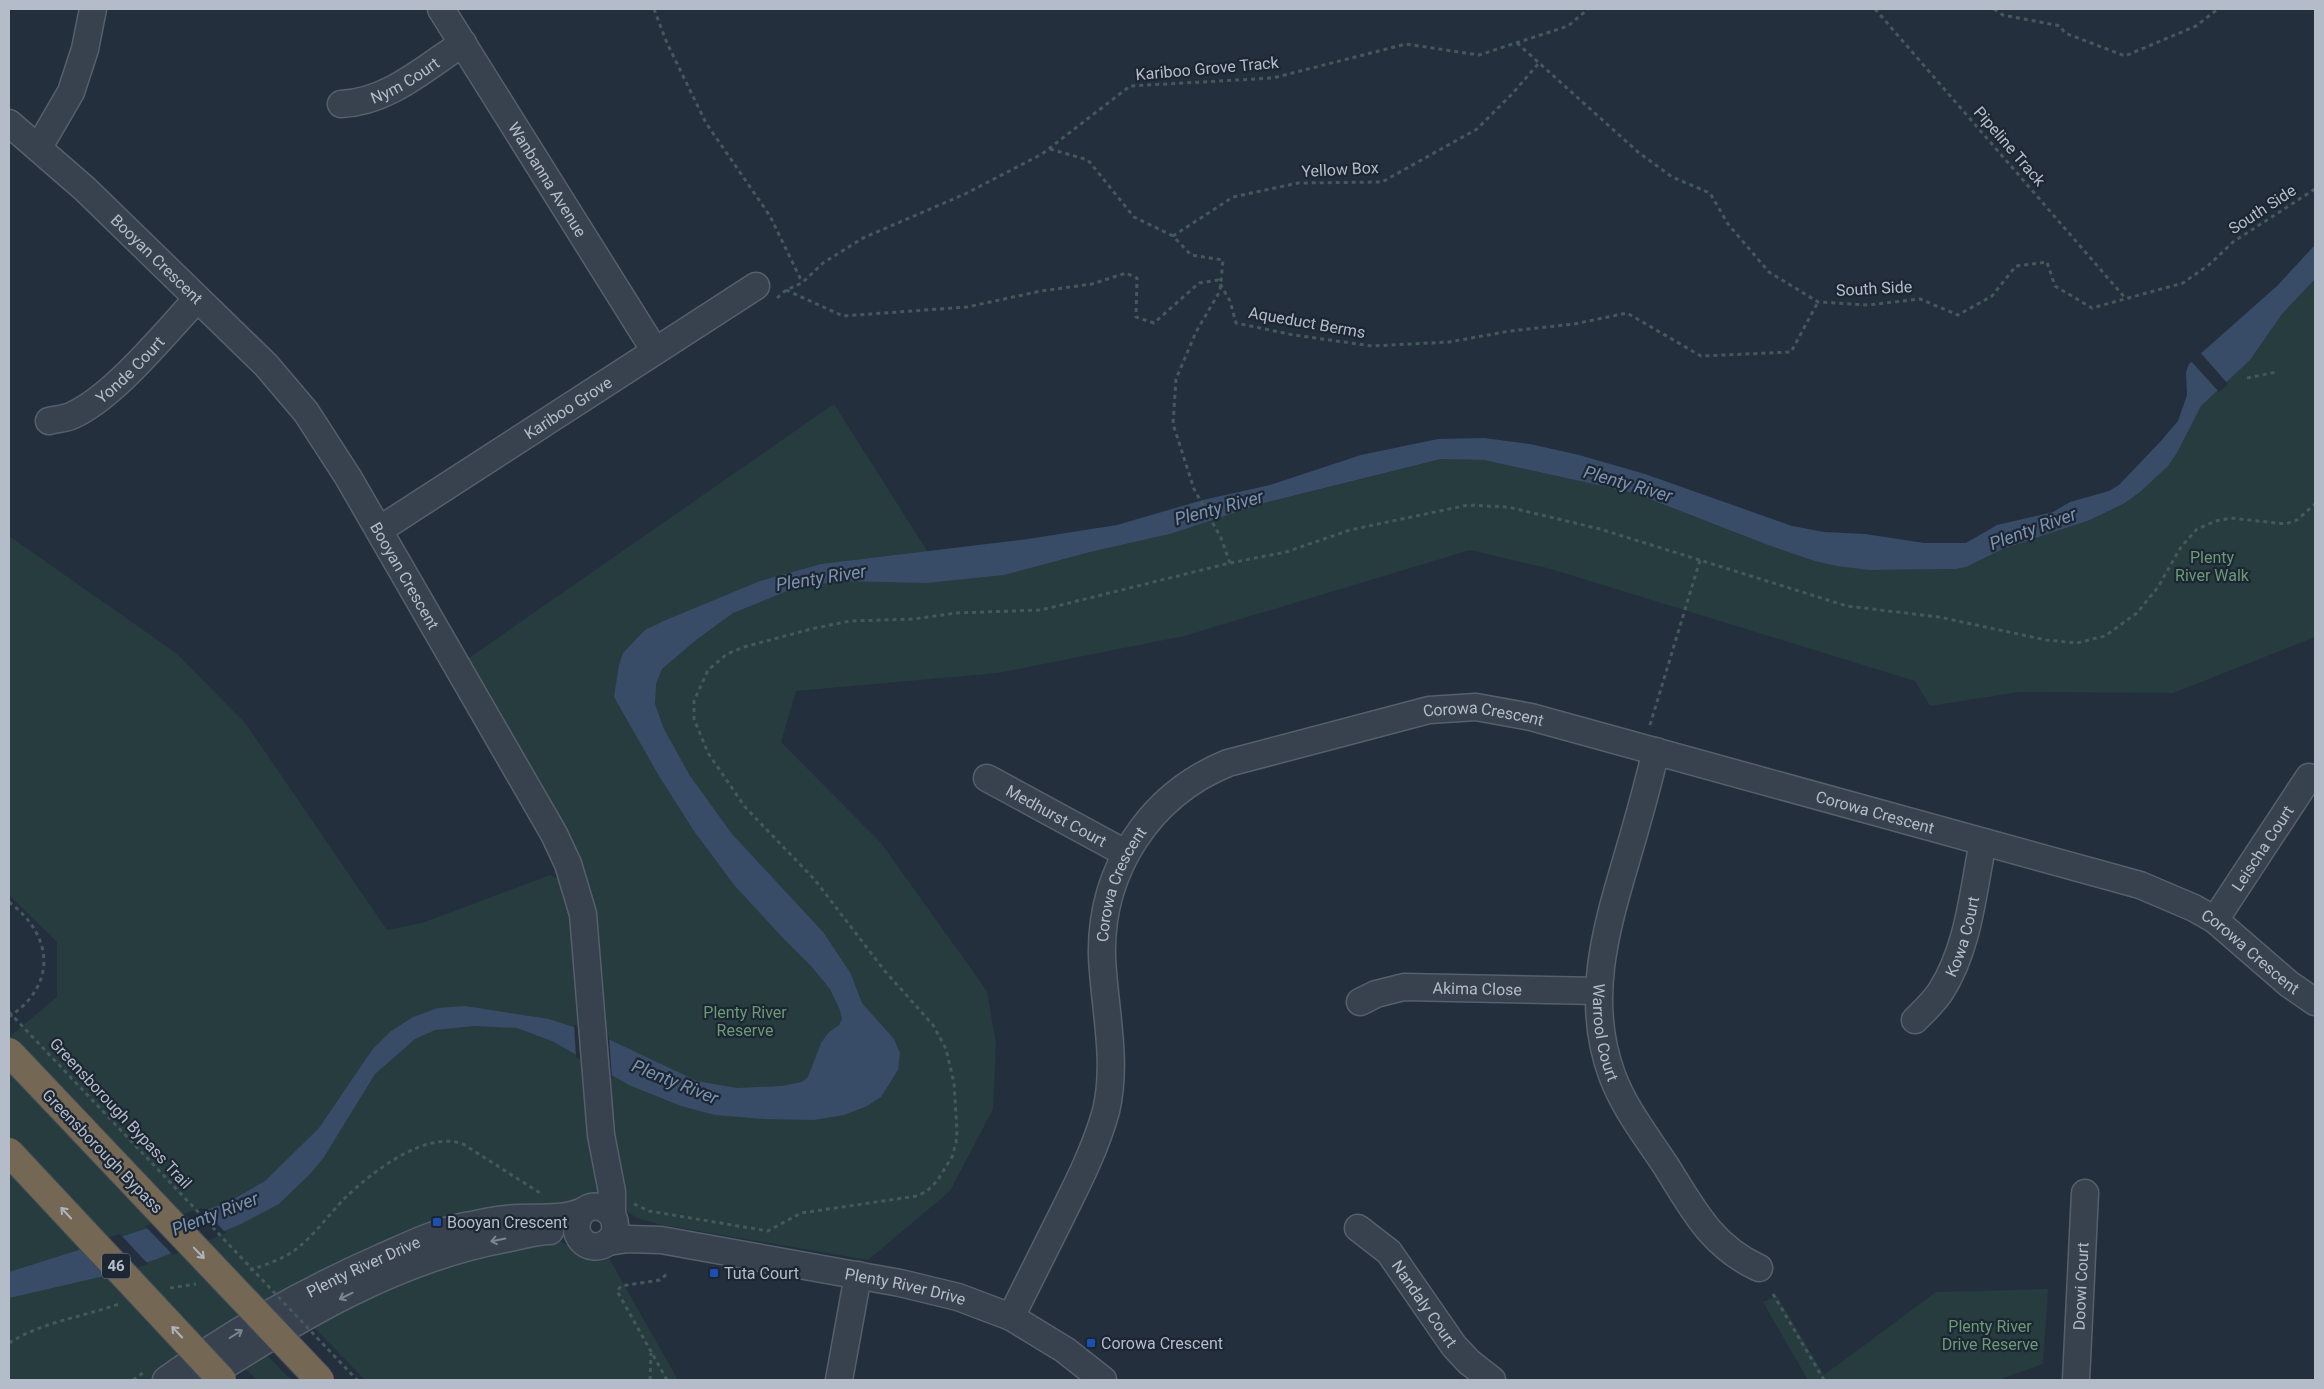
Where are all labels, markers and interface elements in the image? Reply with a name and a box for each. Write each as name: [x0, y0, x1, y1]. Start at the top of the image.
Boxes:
street label: Nym Court: [368, 53, 443, 108]
street label: Kariboo Grove Track: [1135, 53, 1280, 84]
street label: Pipeline Track: [1970, 103, 2050, 191]
street label: Wanbanna Avenue: [504, 119, 590, 241]
street label: Yellow Box: [1301, 158, 1379, 181]
street label: South Side: [2225, 181, 2299, 238]
street label: Booyan Crescent: [107, 211, 206, 308]
street label: South Side: [1835, 277, 1913, 300]
street label: Aqueduct Berms: [1247, 303, 1367, 342]
street label: Yonde Court: [92, 333, 168, 408]
street label: Kariboo Grove: [521, 373, 616, 443]
water label: Plenty River: [1581, 461, 1676, 506]
water label: Plenty River: [1172, 485, 1267, 529]
water label: Plenty River: [1986, 503, 2080, 554]
street label: Booyan Crescent: [366, 519, 443, 633]
park label: Plenty River Walk: [2175, 548, 2250, 585]
water label: Plenty River: [774, 560, 869, 595]
street label: Corowa Crescent: [1421, 698, 1546, 730]
street label: Medhurst Court: [1003, 781, 1110, 851]
street label: Corowa Crescent: [1814, 787, 1936, 838]
street label: Leischa Court: [2228, 802, 2298, 895]
street label: Corowa Crescent: [1093, 823, 1150, 943]
street label: Kowa Court: [1941, 895, 1983, 980]
street label: Corowa Crescent: [2198, 905, 2303, 998]
street label: Akima Close: [1432, 979, 1522, 999]
street label: Warrool Court: [1589, 983, 1622, 1084]
park label: Plenty River Reserve: [703, 1003, 787, 1040]
street label: Greensborough Bypass Trail: [46, 1033, 196, 1193]
water label: Plenty River: [629, 1055, 722, 1109]
street label: Greensborough Bypass: [39, 1085, 167, 1217]
water label: Plenty River: [169, 1187, 262, 1240]
one-way arrow: [60, 1207, 72, 1220]
place label: Booyan Crescent: [447, 1213, 567, 1232]
marker: Booyan Crescent: [431, 1216, 443, 1228]
street label: Plenty River Drive: [303, 1232, 423, 1302]
one-way arrow: [490, 1236, 506, 1245]
street label: Doowi Court: [2069, 1242, 2093, 1331]
one-way arrow: [193, 1246, 205, 1259]
road number: 46: [102, 1254, 130, 1278]
street label: Nandaly Court: [1388, 1257, 1461, 1351]
place label: Tuta Court: [724, 1264, 799, 1283]
street label: Plenty River Drive: [843, 1264, 969, 1309]
marker: Tuta Court: [708, 1267, 720, 1279]
one-way arrow: [339, 1292, 354, 1301]
park label: Plenty River Drive Reserve: [1942, 1317, 2038, 1354]
one-way arrow: [171, 1326, 183, 1338]
one-way arrow: [229, 1329, 243, 1340]
place label: Corowa Crescent: [1101, 1334, 1223, 1353]
marker: Corowa Crescent: [1085, 1337, 1097, 1349]

